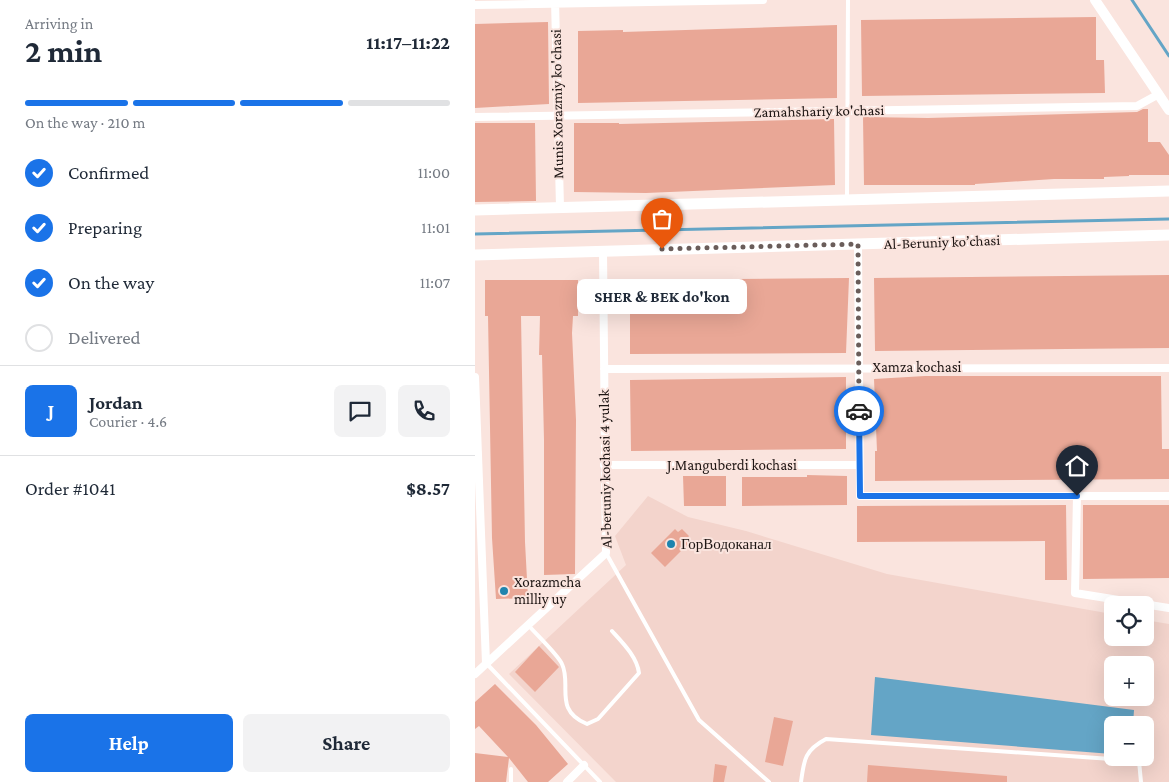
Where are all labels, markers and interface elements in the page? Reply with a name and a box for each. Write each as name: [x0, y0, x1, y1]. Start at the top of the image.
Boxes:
text: Arriving in: [25, 15, 93, 32]
street label: Munis Xorazmiy ko'chasi: [548, 29, 567, 179]
text: 11:17–11:22: [366, 32, 450, 53]
text: 2 min: [25, 33, 102, 69]
street label: Zamahshariy ko'chasi: [754, 102, 885, 121]
text: On the way · 210 m: [25, 114, 145, 131]
icon: check: [25, 159, 53, 187]
text: Confirmed: [68, 162, 149, 183]
text: 11:00: [418, 164, 450, 181]
pin: [641, 198, 683, 249]
icon: bag: [648, 205, 676, 233]
icon: check: [25, 214, 53, 242]
text: Preparing: [68, 217, 142, 238]
text: 11:01: [421, 219, 450, 236]
street label: Al-Beruniy ko’chasi: [884, 232, 1001, 253]
icon: check: [25, 269, 53, 297]
text: On the way: [68, 272, 154, 293]
text: 11:07: [420, 274, 450, 291]
callout: SHER & BEK do'kon: [577, 279, 747, 314]
text: SHER & BEK do'kon: [594, 288, 730, 305]
text: Delivered: [68, 327, 141, 348]
street label: Xamza kochasi: [873, 359, 962, 375]
button: chat: [334, 385, 386, 437]
button: phone: [398, 385, 450, 437]
courier: [834, 386, 884, 436]
street label: Al-beruniy kochasi 4 yulak: [596, 389, 615, 549]
text: Jordan: [89, 392, 143, 413]
icon: car: [845, 397, 873, 425]
text: J: [48, 400, 54, 421]
text: Courier · 4.6: [89, 413, 167, 430]
pin: [1056, 445, 1098, 496]
icon: home: [1063, 452, 1091, 480]
street label: J.Manguberdi kochasi: [665, 457, 797, 474]
text: Order #1041: [25, 478, 116, 499]
text: $8.57: [406, 478, 450, 499]
place label: ГорВодоканал: [681, 536, 772, 552]
marker: ГорВодоканал: [665, 538, 677, 550]
place label: Xorazmcha milliy uy: [514, 574, 581, 608]
marker: Xorazmcha milliy uy: [498, 585, 510, 597]
map controls: [1104, 596, 1154, 766]
button: locate: [1104, 596, 1154, 646]
button: +: [1104, 656, 1154, 706]
button: Help: [25, 714, 233, 772]
button: Share: [243, 714, 450, 772]
button: −: [1104, 716, 1154, 766]

